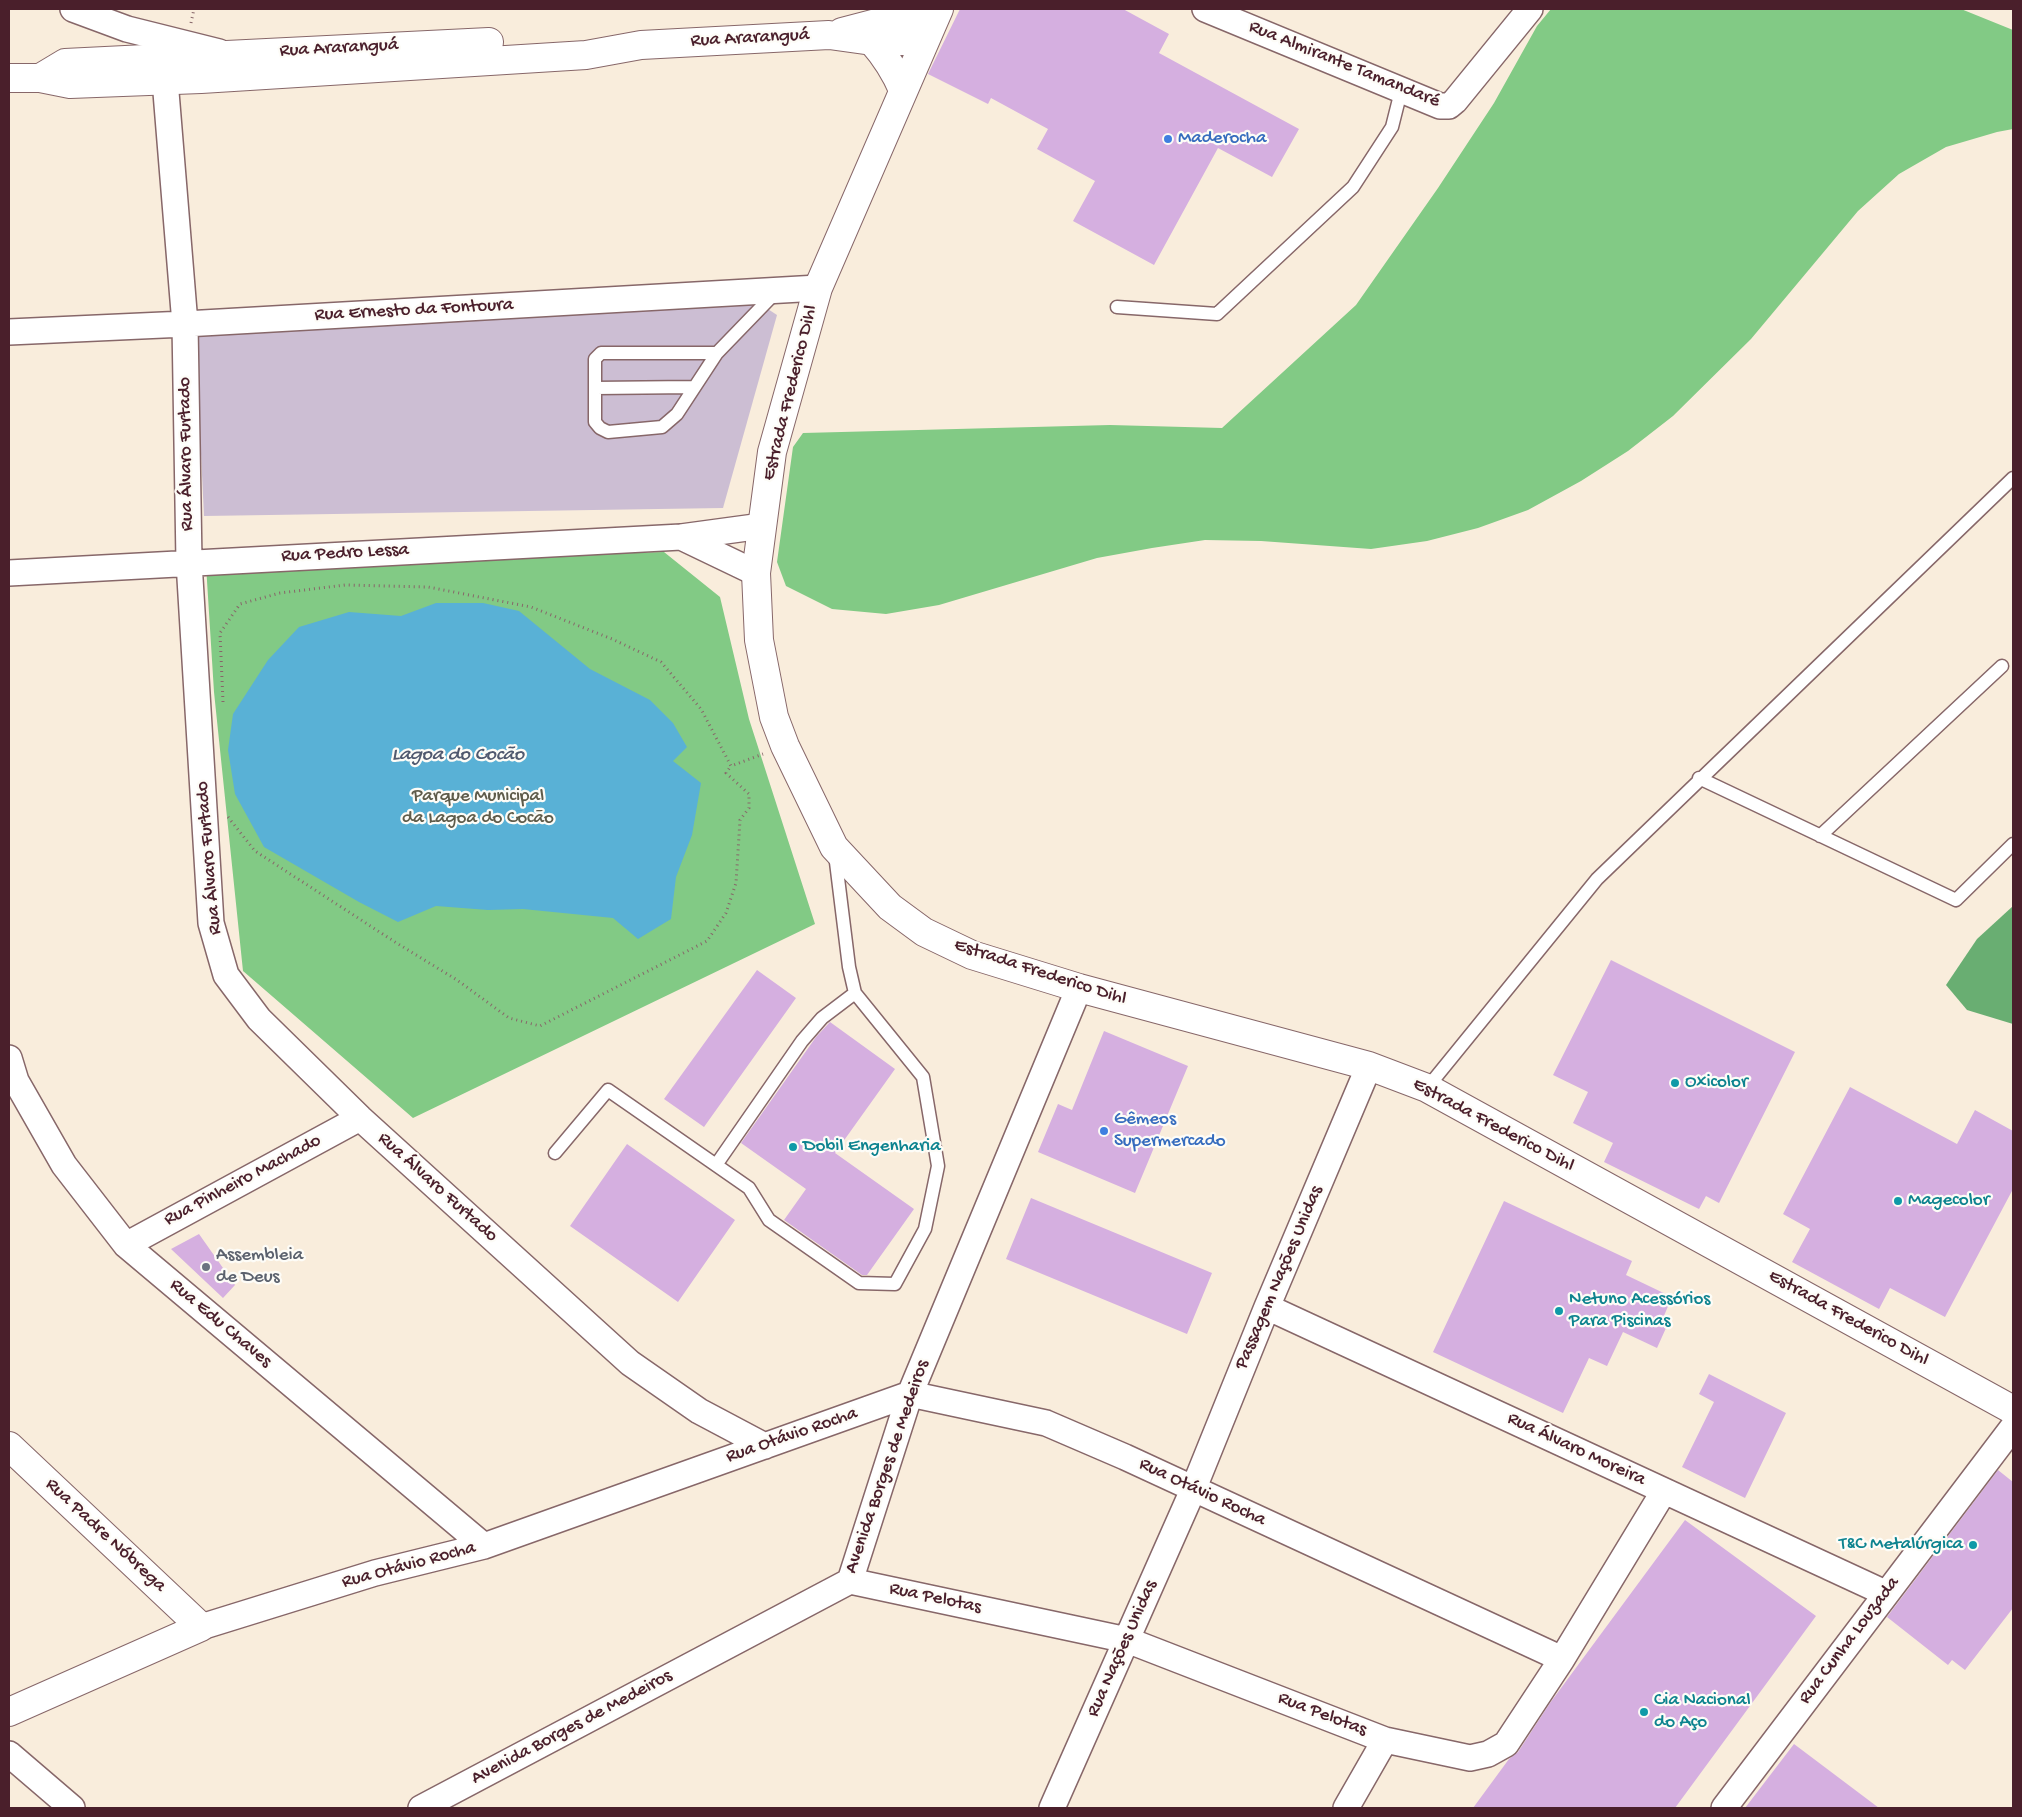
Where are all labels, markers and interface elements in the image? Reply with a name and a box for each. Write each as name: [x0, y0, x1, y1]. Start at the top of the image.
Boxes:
street label: Rua Almirante Tamandaré: [1245, 16, 1443, 114]
street label: Rua Araranguá: [690, 25, 810, 53]
street label: Rua Araranguá: [279, 35, 399, 63]
place label: Maderocha: [1178, 128, 1266, 150]
marker: Maderocha: [1162, 133, 1174, 145]
street label: Rua Ernesto da Fontoura: [314, 294, 514, 328]
street label: Estrada Frederico Dihl: [758, 303, 824, 483]
street label: Rua Álvaro Furtado: [174, 377, 200, 531]
street label: Rua Pedro Lessa: [281, 539, 409, 569]
water label: Lagoa do Cocão: [392, 744, 524, 768]
street label: Rua Álvaro Furtado: [192, 780, 228, 936]
park label: Parque Municipal da Lagoa do Cocão: [402, 786, 554, 830]
street label: Estrada Frederico Dihl: [951, 934, 1129, 1012]
place label: Oxicolor: [1685, 1072, 1748, 1094]
street label: Estrada Frederico Dihl: [1408, 1074, 1578, 1178]
marker: Oxicolor: [1669, 1077, 1681, 1089]
place label: Gêmeos Supermercado: [1114, 1109, 1226, 1153]
marker: Gêmeos Supermercado: [1098, 1125, 1110, 1137]
street label: Rua Álvaro Furtado: [372, 1128, 502, 1248]
street label: Rua Pinheiro Machado: [161, 1130, 325, 1232]
place label: Dobil Engenharia: [803, 1136, 941, 1158]
marker: Dobil Engenharia: [787, 1141, 799, 1153]
street label: Passagem Nações Unidas: [1231, 1183, 1329, 1373]
place label: Magecolor: [1908, 1190, 1989, 1212]
marker: Magecolor: [1892, 1195, 1904, 1207]
place label: Assembleia de Deus: [216, 1245, 303, 1289]
marker: Assembleia de Deus: [200, 1261, 212, 1273]
street label: Estrada Frederico Dihl: [1764, 1265, 1932, 1373]
street label: Rua Edu Chaves: [164, 1275, 276, 1373]
place label: Netuno Acessórios Para Piscinas: [1569, 1289, 1710, 1333]
marker: Netuno Acessórios Para Piscinas: [1553, 1305, 1565, 1317]
street label: Avenida Borges de Medeiros: [841, 1357, 935, 1577]
street label: Rua Otávio Rocha: [723, 1403, 861, 1469]
street label: Rua Álvaro Moreira: [1503, 1408, 1649, 1492]
street label: Rua Otávio Rocha: [1135, 1454, 1269, 1532]
street label: Rua Padre Nóbrega: [40, 1474, 170, 1598]
place label: T&C Metalúrgica: [1839, 1534, 1963, 1556]
street label: Rua Otávio Rocha: [340, 1537, 478, 1595]
marker: T&C Metalúrgica: [1967, 1539, 1979, 1551]
street label: Rua Cunha Louzada: [1795, 1573, 1905, 1709]
street label: Rua Nações Unidas: [1083, 1577, 1163, 1721]
street label: Rua Pelotas: [887, 1578, 983, 1620]
street label: Avenida Borges de Medeiros: [468, 1665, 676, 1791]
street label: Rua Pelotas: [1274, 1688, 1370, 1742]
place label: Cia Nacional do Aço: [1654, 1690, 1751, 1734]
marker: Cia Nacional do Aço: [1638, 1706, 1650, 1718]

